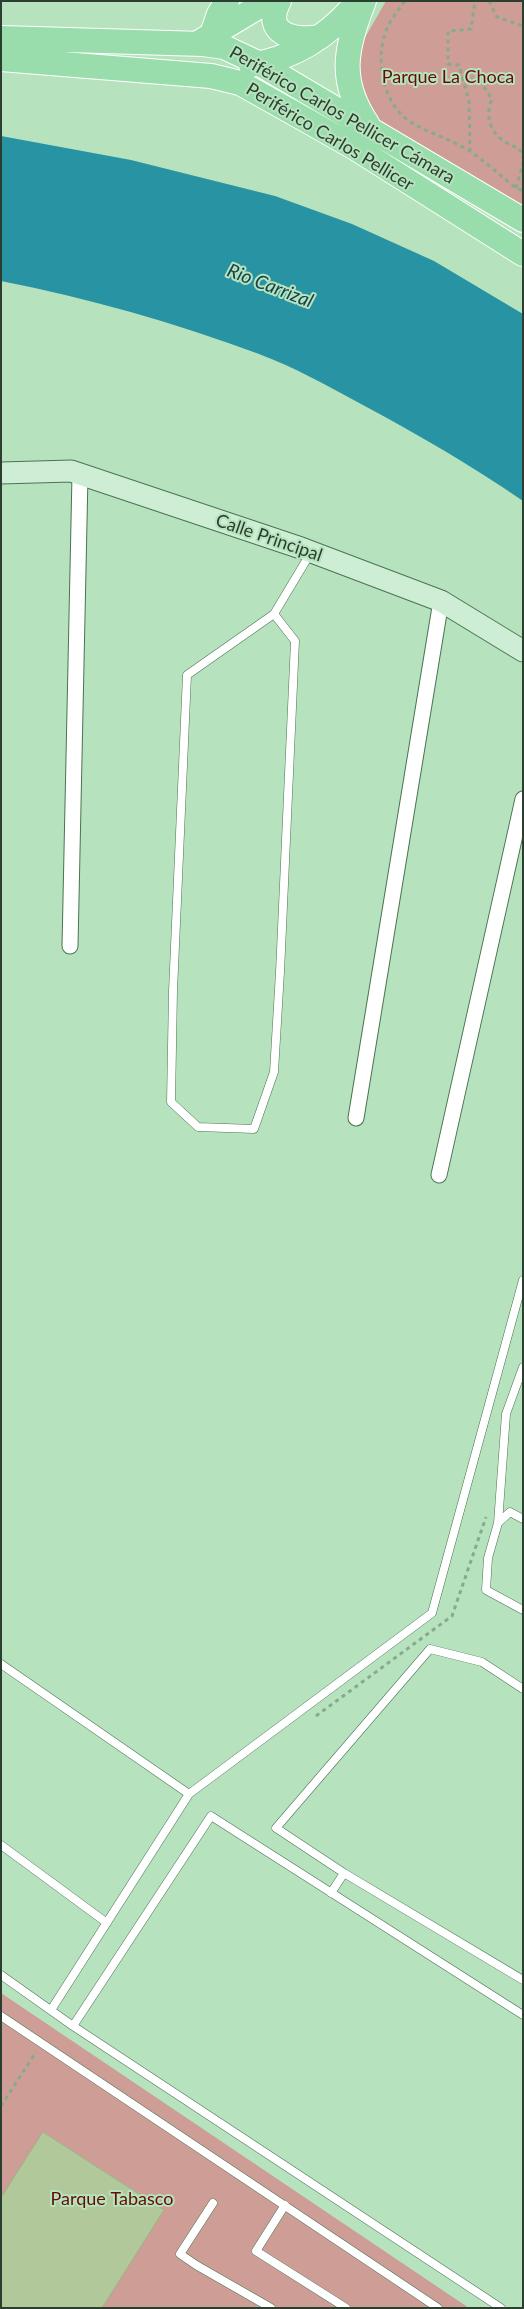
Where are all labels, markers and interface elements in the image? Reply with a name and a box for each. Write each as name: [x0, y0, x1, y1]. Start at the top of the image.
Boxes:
street label: Periférico Carlos Pellicer Cámara: [226, 42, 458, 188]
park label: Parque La Choca: [382, 66, 514, 88]
street label: Periférico Carlos Pellicer: [242, 78, 418, 196]
water label: Rio Carrizal: [224, 259, 316, 313]
street label: Calle Principal: [213, 510, 325, 566]
park label: Parque Tabasco: [51, 2188, 173, 2210]

